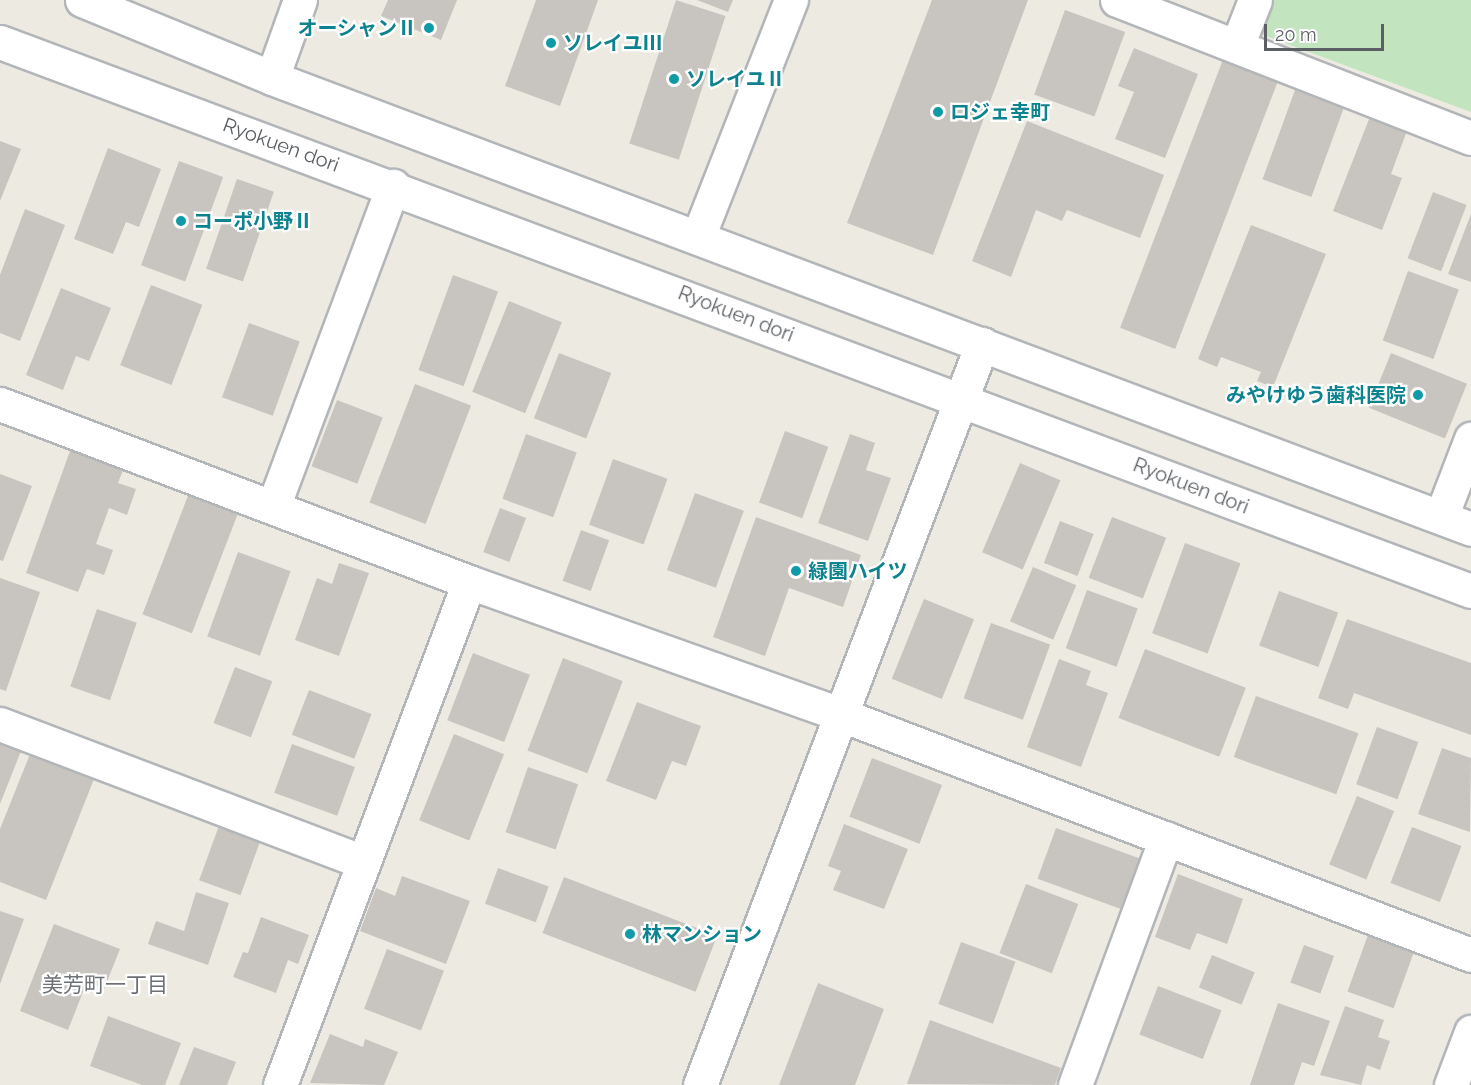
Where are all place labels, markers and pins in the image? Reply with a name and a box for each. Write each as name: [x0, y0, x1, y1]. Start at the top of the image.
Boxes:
place label: オーシャンⅡ: [297, 16, 417, 40]
marker: オーシャンⅡ: [422, 21, 436, 35]
place label: ソレイユⅢ: [563, 31, 663, 55]
marker: ソレイユⅢ: [544, 36, 558, 50]
place label: ソレイユⅡ: [686, 67, 786, 91]
marker: ソレイユⅡ: [667, 72, 681, 86]
place label: ロジェ幸町: [950, 100, 1050, 124]
marker: ロジェ幸町: [931, 105, 945, 119]
place label: コーポ小野Ⅱ: [193, 209, 313, 233]
marker: コーポ小野Ⅱ: [174, 214, 188, 228]
place label: みやけゆう歯科医院: [1226, 383, 1406, 407]
marker: みやけゆう歯科医院: [1411, 388, 1425, 402]
place label: 緑園ハイツ: [808, 559, 908, 583]
marker: 緑園ハイツ: [789, 564, 803, 578]
place label: 林マンション: [642, 922, 762, 946]
marker: 林マンション: [623, 927, 637, 941]

